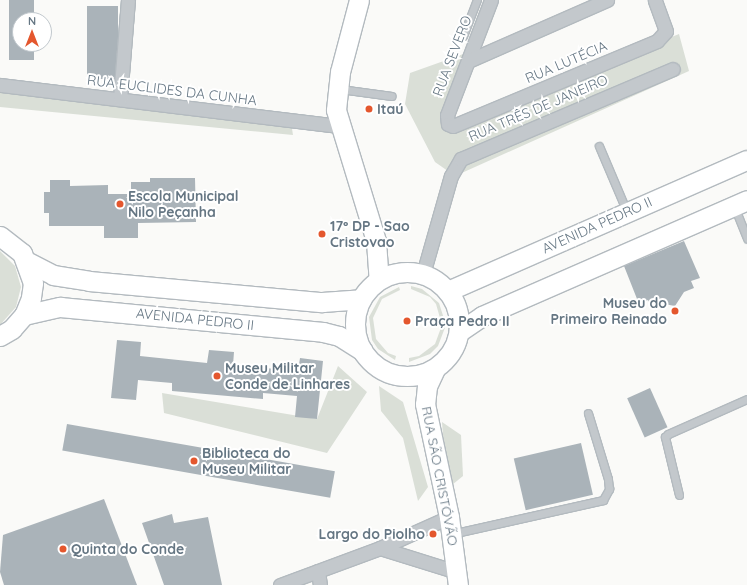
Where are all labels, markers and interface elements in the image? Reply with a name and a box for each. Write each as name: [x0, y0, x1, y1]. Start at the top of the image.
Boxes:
north arrow: [12, 12, 52, 52]
street label: RUA SEVERO: [429, 13, 475, 99]
text: N: [28, 14, 36, 28]
street label: RUA LUTÉCIA: [523, 37, 609, 87]
street label: RUA EUCLIDES DA CUNHA: [86, 71, 258, 109]
street label: RUA TRÊS DE JANEIRO: [466, 71, 610, 145]
place label: Itaú: [377, 101, 403, 117]
marker: Itaú: [364, 104, 374, 114]
place label: Escola Municipal Nilo Peçanha: [128, 188, 239, 220]
street label: AVENIDA PEDRO II: [539, 193, 655, 257]
marker: Escola Municipal Nilo Peçanha: [115, 199, 125, 209]
place label: 17º DP - Sao Cristovao: [330, 218, 410, 250]
marker: 17º DP - Sao Cristovao: [317, 229, 327, 239]
place label: Museu do Primeiro Reinado: [551, 295, 667, 328]
street label: AVENIDA PEDRO II: [135, 304, 255, 334]
marker: Museu do Primeiro Reinado: [670, 306, 680, 316]
place label: Praça Pedro II: [415, 313, 510, 329]
marker: Praça Pedro II: [402, 316, 412, 326]
place label: Museu Militar Conde de Linhares: [225, 360, 350, 392]
marker: Museu Militar Conde de Linhares: [212, 371, 222, 381]
street label: RUA SÃO CRISTÓVÃO: [418, 405, 462, 547]
place label: Biblioteca do Museu Militar: [202, 445, 291, 478]
marker: Biblioteca do Museu Militar: [189, 456, 199, 466]
place label: Largo do Piolho: [319, 526, 425, 542]
marker: Largo do Piolho: [428, 529, 438, 539]
place label: Quinta do Conde: [71, 541, 184, 557]
marker: Quinta do Conde: [58, 544, 68, 554]

